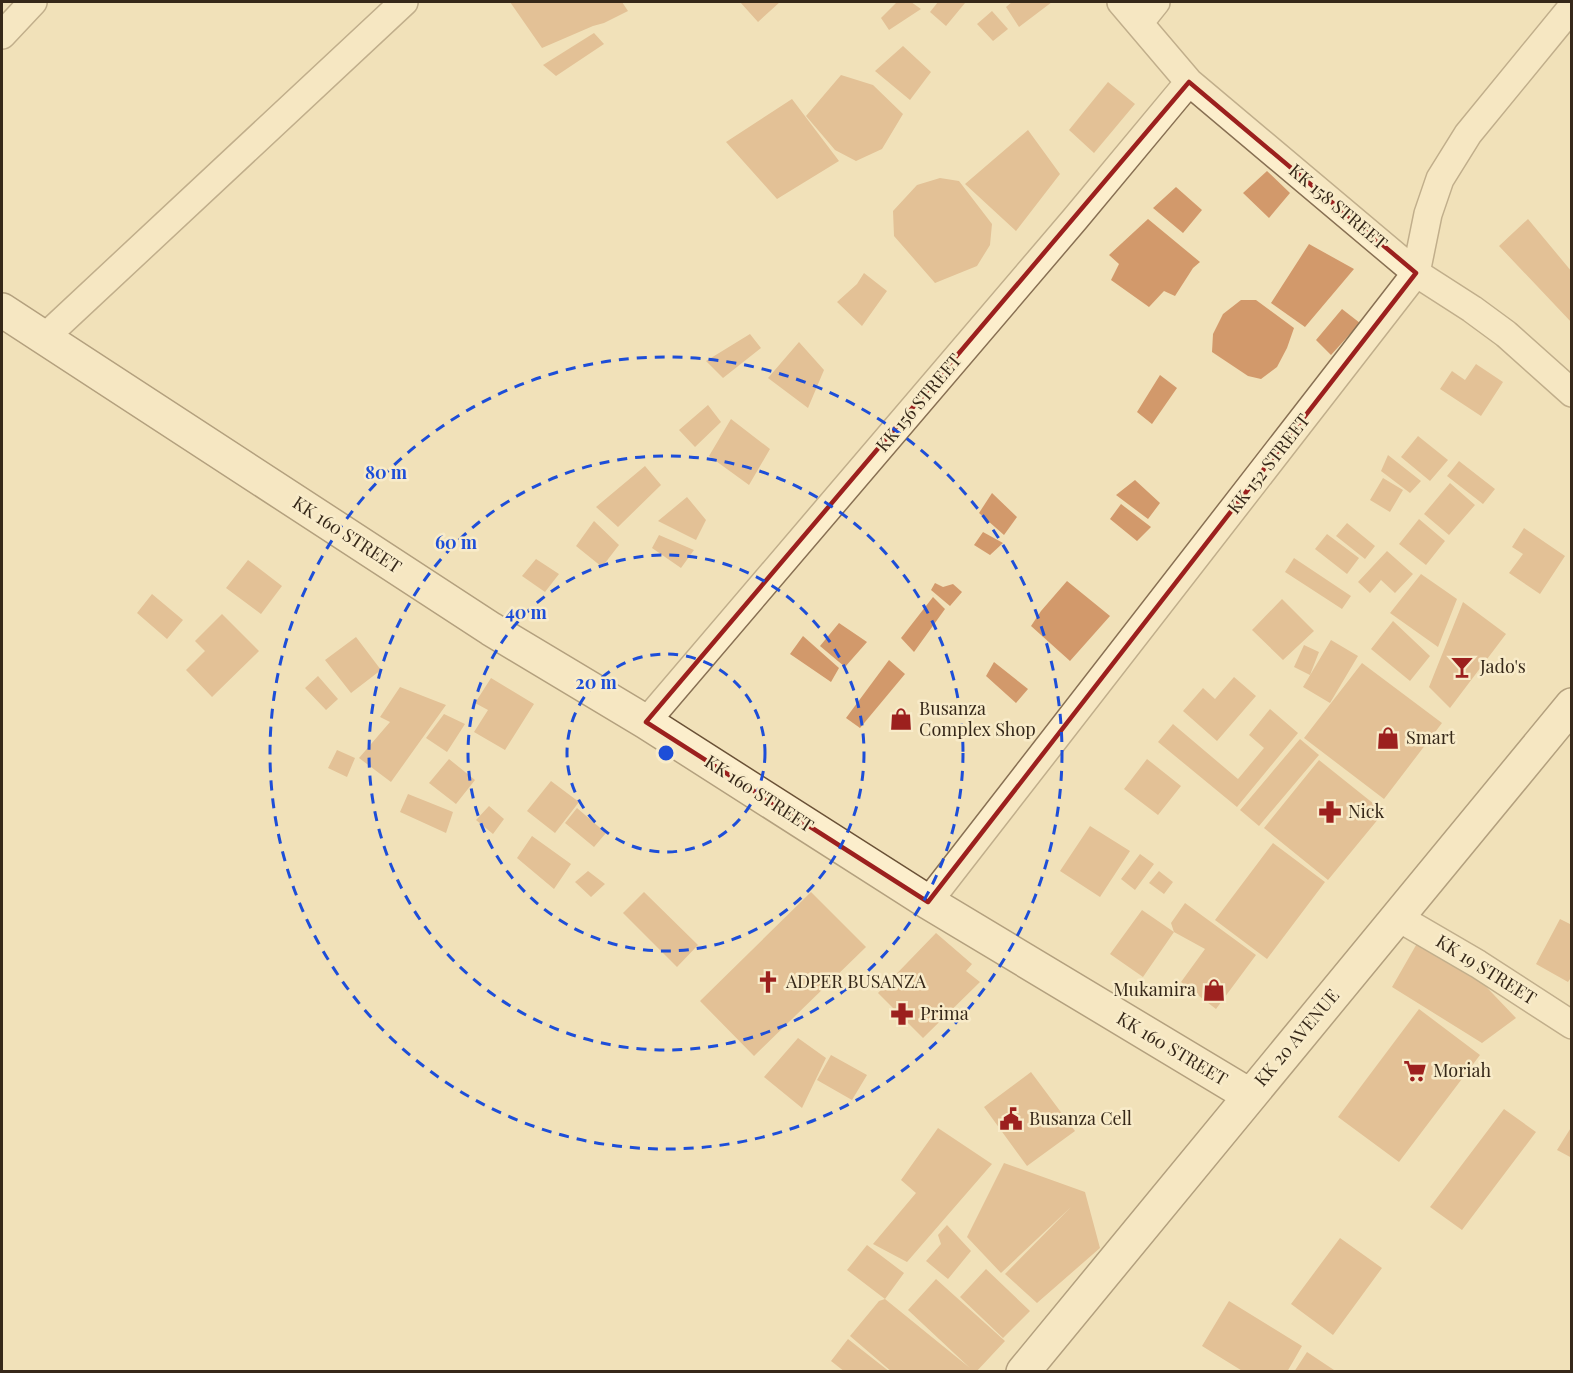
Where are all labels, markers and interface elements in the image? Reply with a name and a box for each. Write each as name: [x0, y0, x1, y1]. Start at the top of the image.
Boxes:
street label: KK 158 STREET: [1284, 158, 1393, 254]
street label: KK 156 STREET: [870, 348, 966, 457]
street label: KK 152 STREET: [1222, 408, 1315, 518]
text: 80 m: [365, 460, 408, 484]
street label: KK 160 STREET: [289, 490, 406, 578]
text: 60 m: [435, 530, 478, 554]
text: 40 m: [505, 600, 548, 624]
bar icon: Jado's: [1449, 654, 1475, 680]
place label: Jado's: [1479, 654, 1526, 678]
text: 20 m: [575, 670, 617, 694]
place label: Busanza Complex Shop: [919, 696, 1036, 741]
shop icon: Busanza Complex Shop: [888, 706, 914, 732]
shop icon: Smart: [1375, 725, 1401, 751]
place label: Smart: [1406, 725, 1456, 749]
centre of rings: [656, 743, 676, 763]
street label: KK 160 STREET: [701, 749, 818, 837]
pharmacy icon: Nick: [1317, 799, 1343, 825]
place label: Nick: [1348, 799, 1384, 823]
street label: KK 19 STREET: [1432, 929, 1541, 1010]
church icon: ADPER BUSANZA: [755, 969, 781, 995]
place label: ADPER BUSANZA: [785, 969, 927, 993]
place label: Mukamira: [1113, 977, 1196, 1001]
shop icon: Mukamira: [1201, 977, 1227, 1003]
street label: KK 20 AVENUE: [1248, 984, 1344, 1091]
pharmacy icon: Prima: [889, 1001, 915, 1027]
place label: Prima: [920, 1001, 969, 1025]
street label: KK 160 STREET: [1113, 1006, 1232, 1091]
supermarket icon: Moriah: [1402, 1058, 1428, 1084]
place label: Moriah: [1433, 1058, 1491, 1082]
public building icon: Busanza Cell: [998, 1106, 1024, 1132]
place label: Busanza Cell: [1029, 1106, 1132, 1130]

